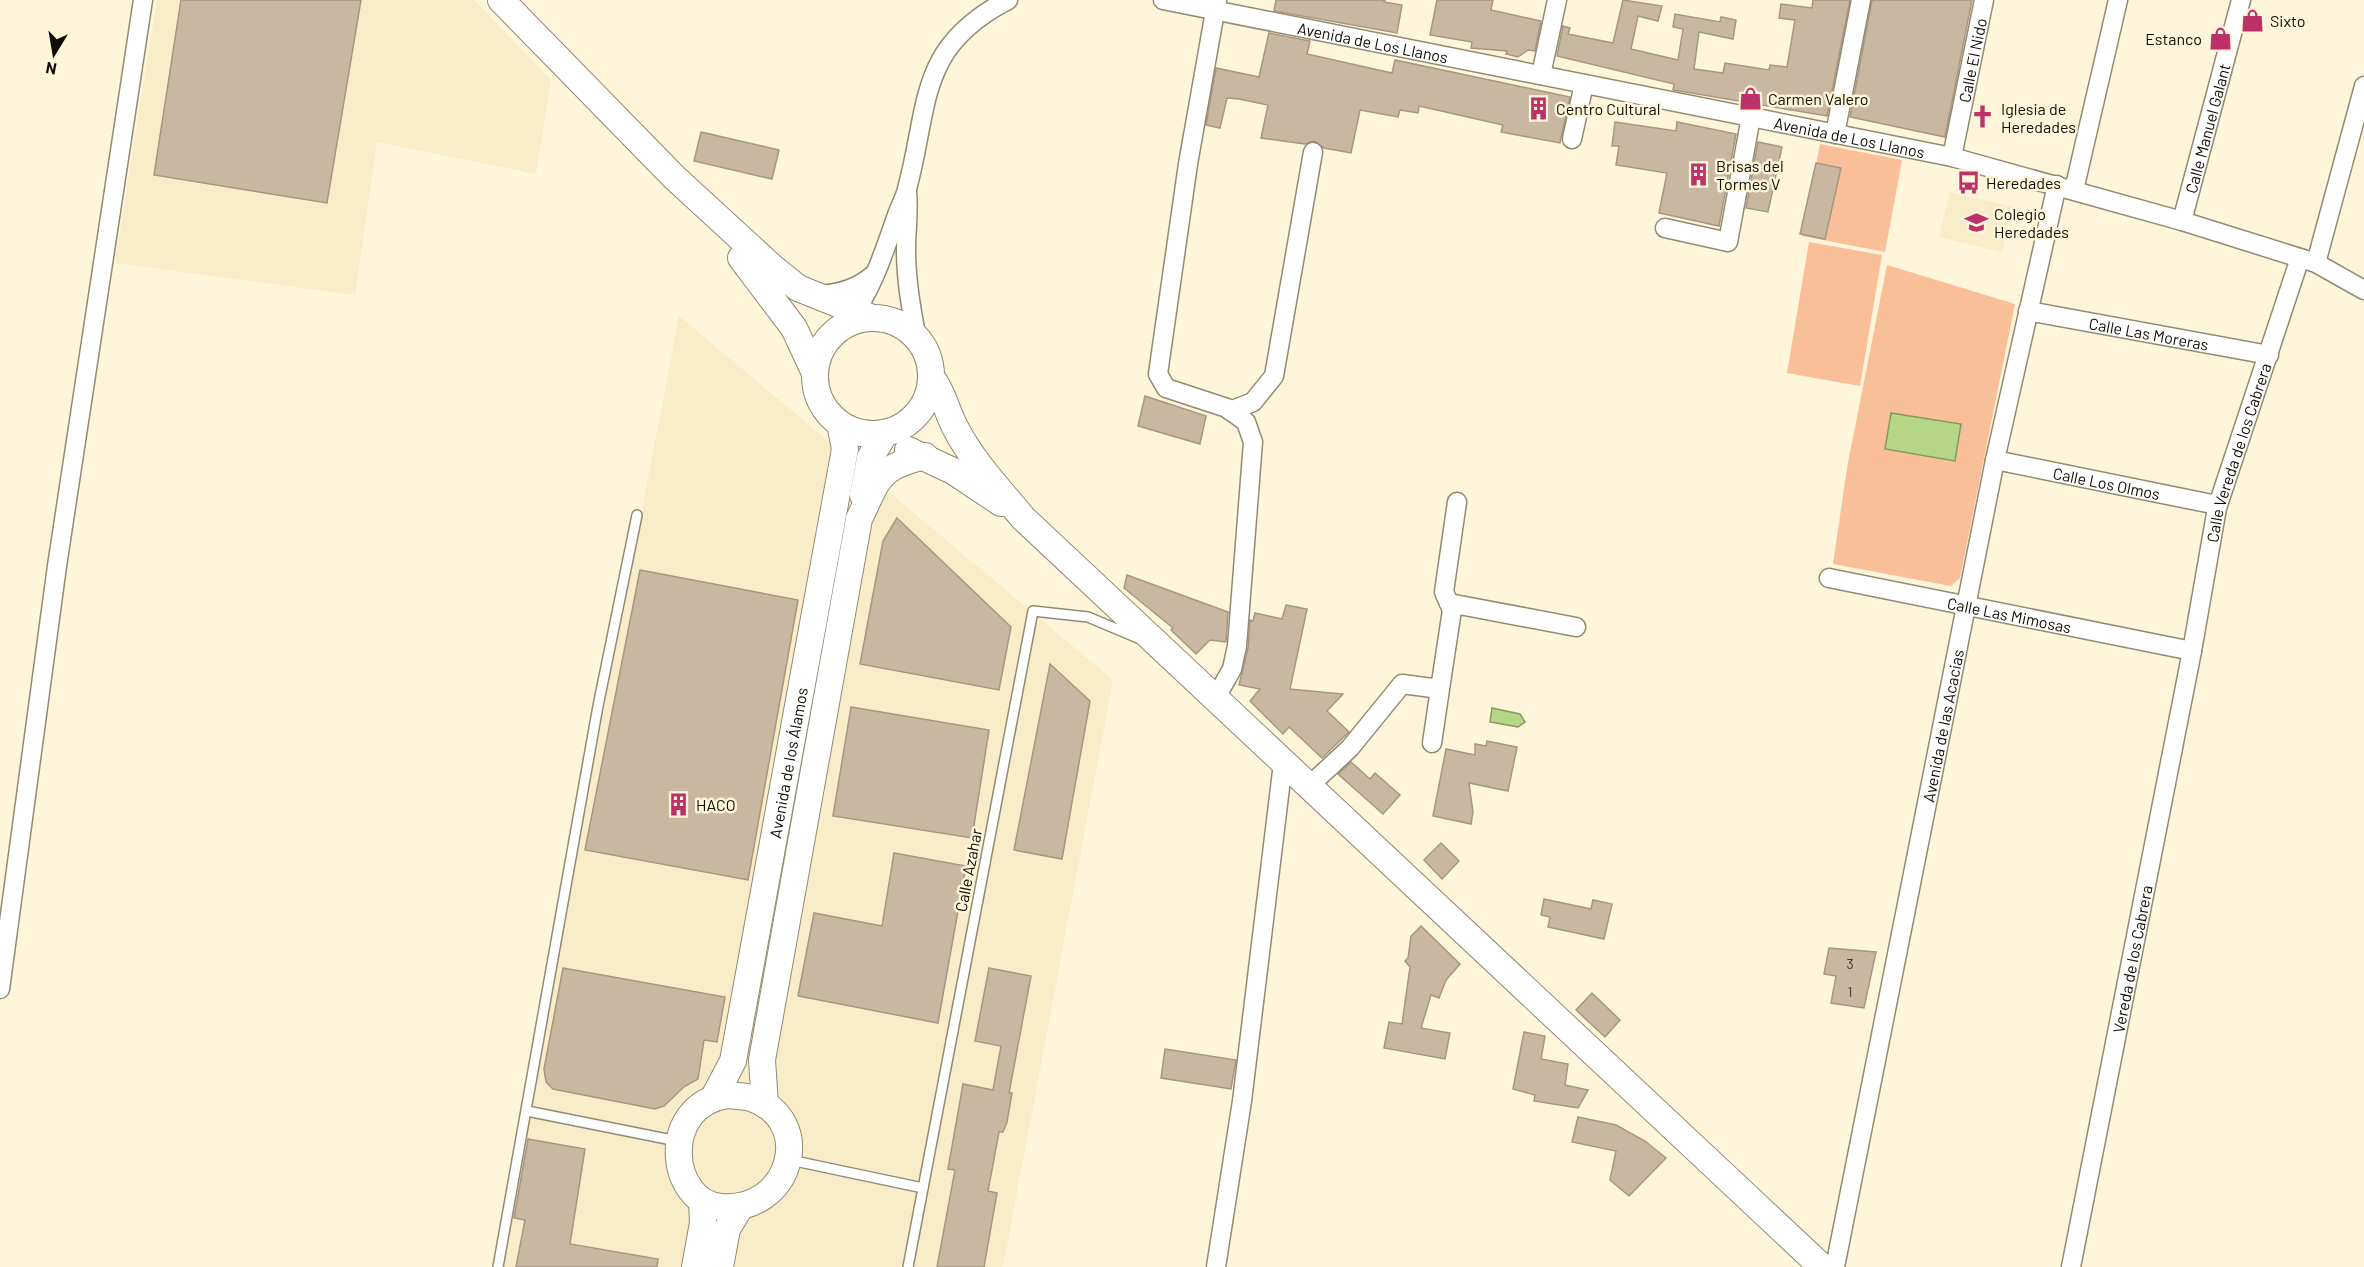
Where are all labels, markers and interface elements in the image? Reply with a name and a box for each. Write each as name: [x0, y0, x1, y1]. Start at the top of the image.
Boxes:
shop icon: Sixto: [2239, 7, 2265, 33]
place label: Sixto: [2270, 11, 2305, 30]
street label: Calle El Nido: [1954, 16, 1990, 104]
street label: Avenida de Los Llanos: [1296, 18, 1450, 66]
north arrow: [24, 24, 84, 84]
shop icon: Estanco: [2207, 25, 2233, 51]
place label: Estanco: [2145, 29, 2202, 48]
text: N: [44, 59, 58, 80]
street label: Calle Manuel Galant: [2180, 61, 2233, 195]
shop icon: Carmen Valero: [1737, 85, 1763, 111]
place label: Carmen Valero: [1768, 89, 1869, 108]
building icon: Centro Cultural: [1525, 95, 1551, 121]
place label: Centro Cultural: [1556, 99, 1660, 118]
place label: Iglesia de Heredades: [2001, 99, 2076, 136]
church icon: Iglesia de Heredades: [1970, 104, 1996, 130]
street label: Avenida de Los Llanos: [1773, 112, 1926, 161]
place label: Brisas del Tormes V: [1716, 156, 1784, 193]
building icon: Brisas del Tormes V: [1685, 161, 1711, 187]
bus stop icon: Heredades: [1955, 169, 1981, 195]
place label: Heredades: [1986, 173, 2061, 192]
place label: Colegio Heredades: [1994, 204, 2069, 241]
school or university icon: Colegio Heredades: [1963, 209, 1989, 235]
street label: Calle Las Moreras: [2088, 313, 2210, 353]
street label: Calle Vereda de los Cabrera: [2202, 360, 2274, 544]
street label: Calle Los Olmos: [2052, 463, 2162, 503]
street label: Calle Las Mimosas: [1946, 593, 2073, 636]
street label: Avenida de las Acacias: [1918, 647, 1967, 804]
street label: Avenida de los Álamos: [764, 686, 811, 840]
building icon: HACO: [665, 791, 691, 817]
place label: HACO: [696, 795, 736, 814]
street label: Calle Azahar: [951, 827, 985, 913]
street label: Vereda de los Cabrera: [2108, 883, 2155, 1034]
house number: 3: [1846, 955, 1854, 972]
house number: 1: [1848, 983, 1852, 1000]

